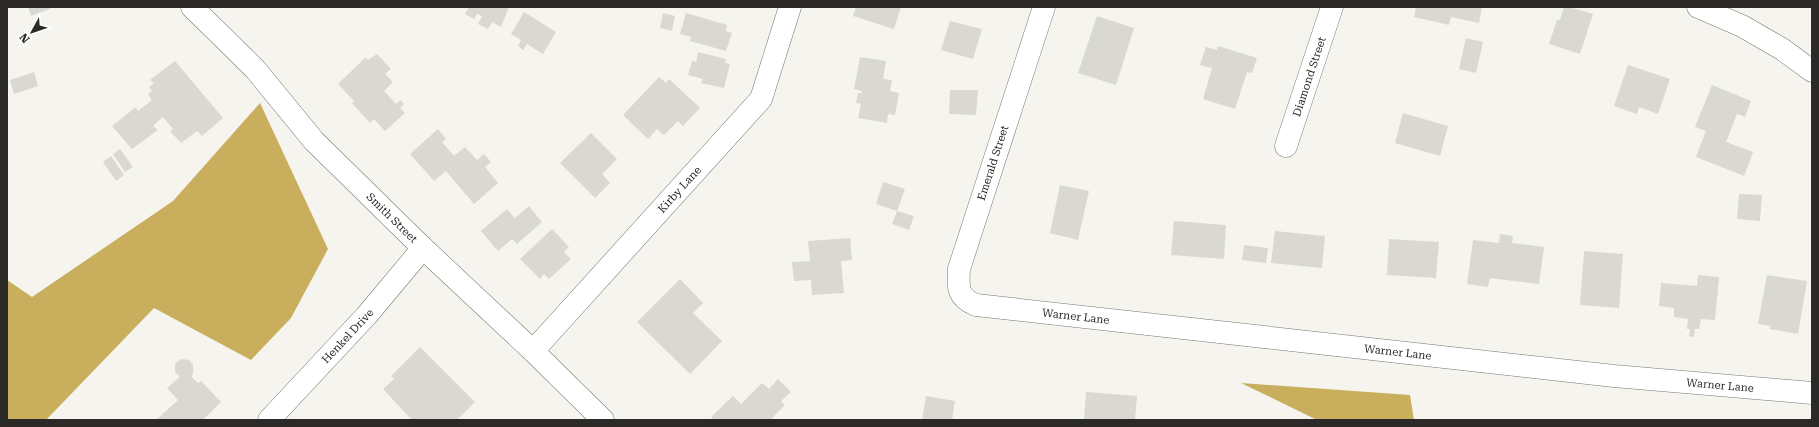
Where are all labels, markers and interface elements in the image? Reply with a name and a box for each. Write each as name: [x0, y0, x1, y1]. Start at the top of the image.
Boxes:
north arrow: [12, 12, 52, 52]
text: N: [17, 30, 32, 46]
street label: Diamond Street: [1290, 35, 1328, 118]
street label: Emerald Street: [975, 124, 1011, 202]
street label: Kirby Lane: [655, 163, 704, 215]
street label: Smith Street: [364, 190, 420, 245]
street label: Henkel Drive: [319, 306, 376, 366]
street label: Warner Lane: [1041, 306, 1110, 326]
street label: Warner Lane: [1363, 342, 1432, 362]
street label: Warner Lane: [1686, 376, 1754, 394]

